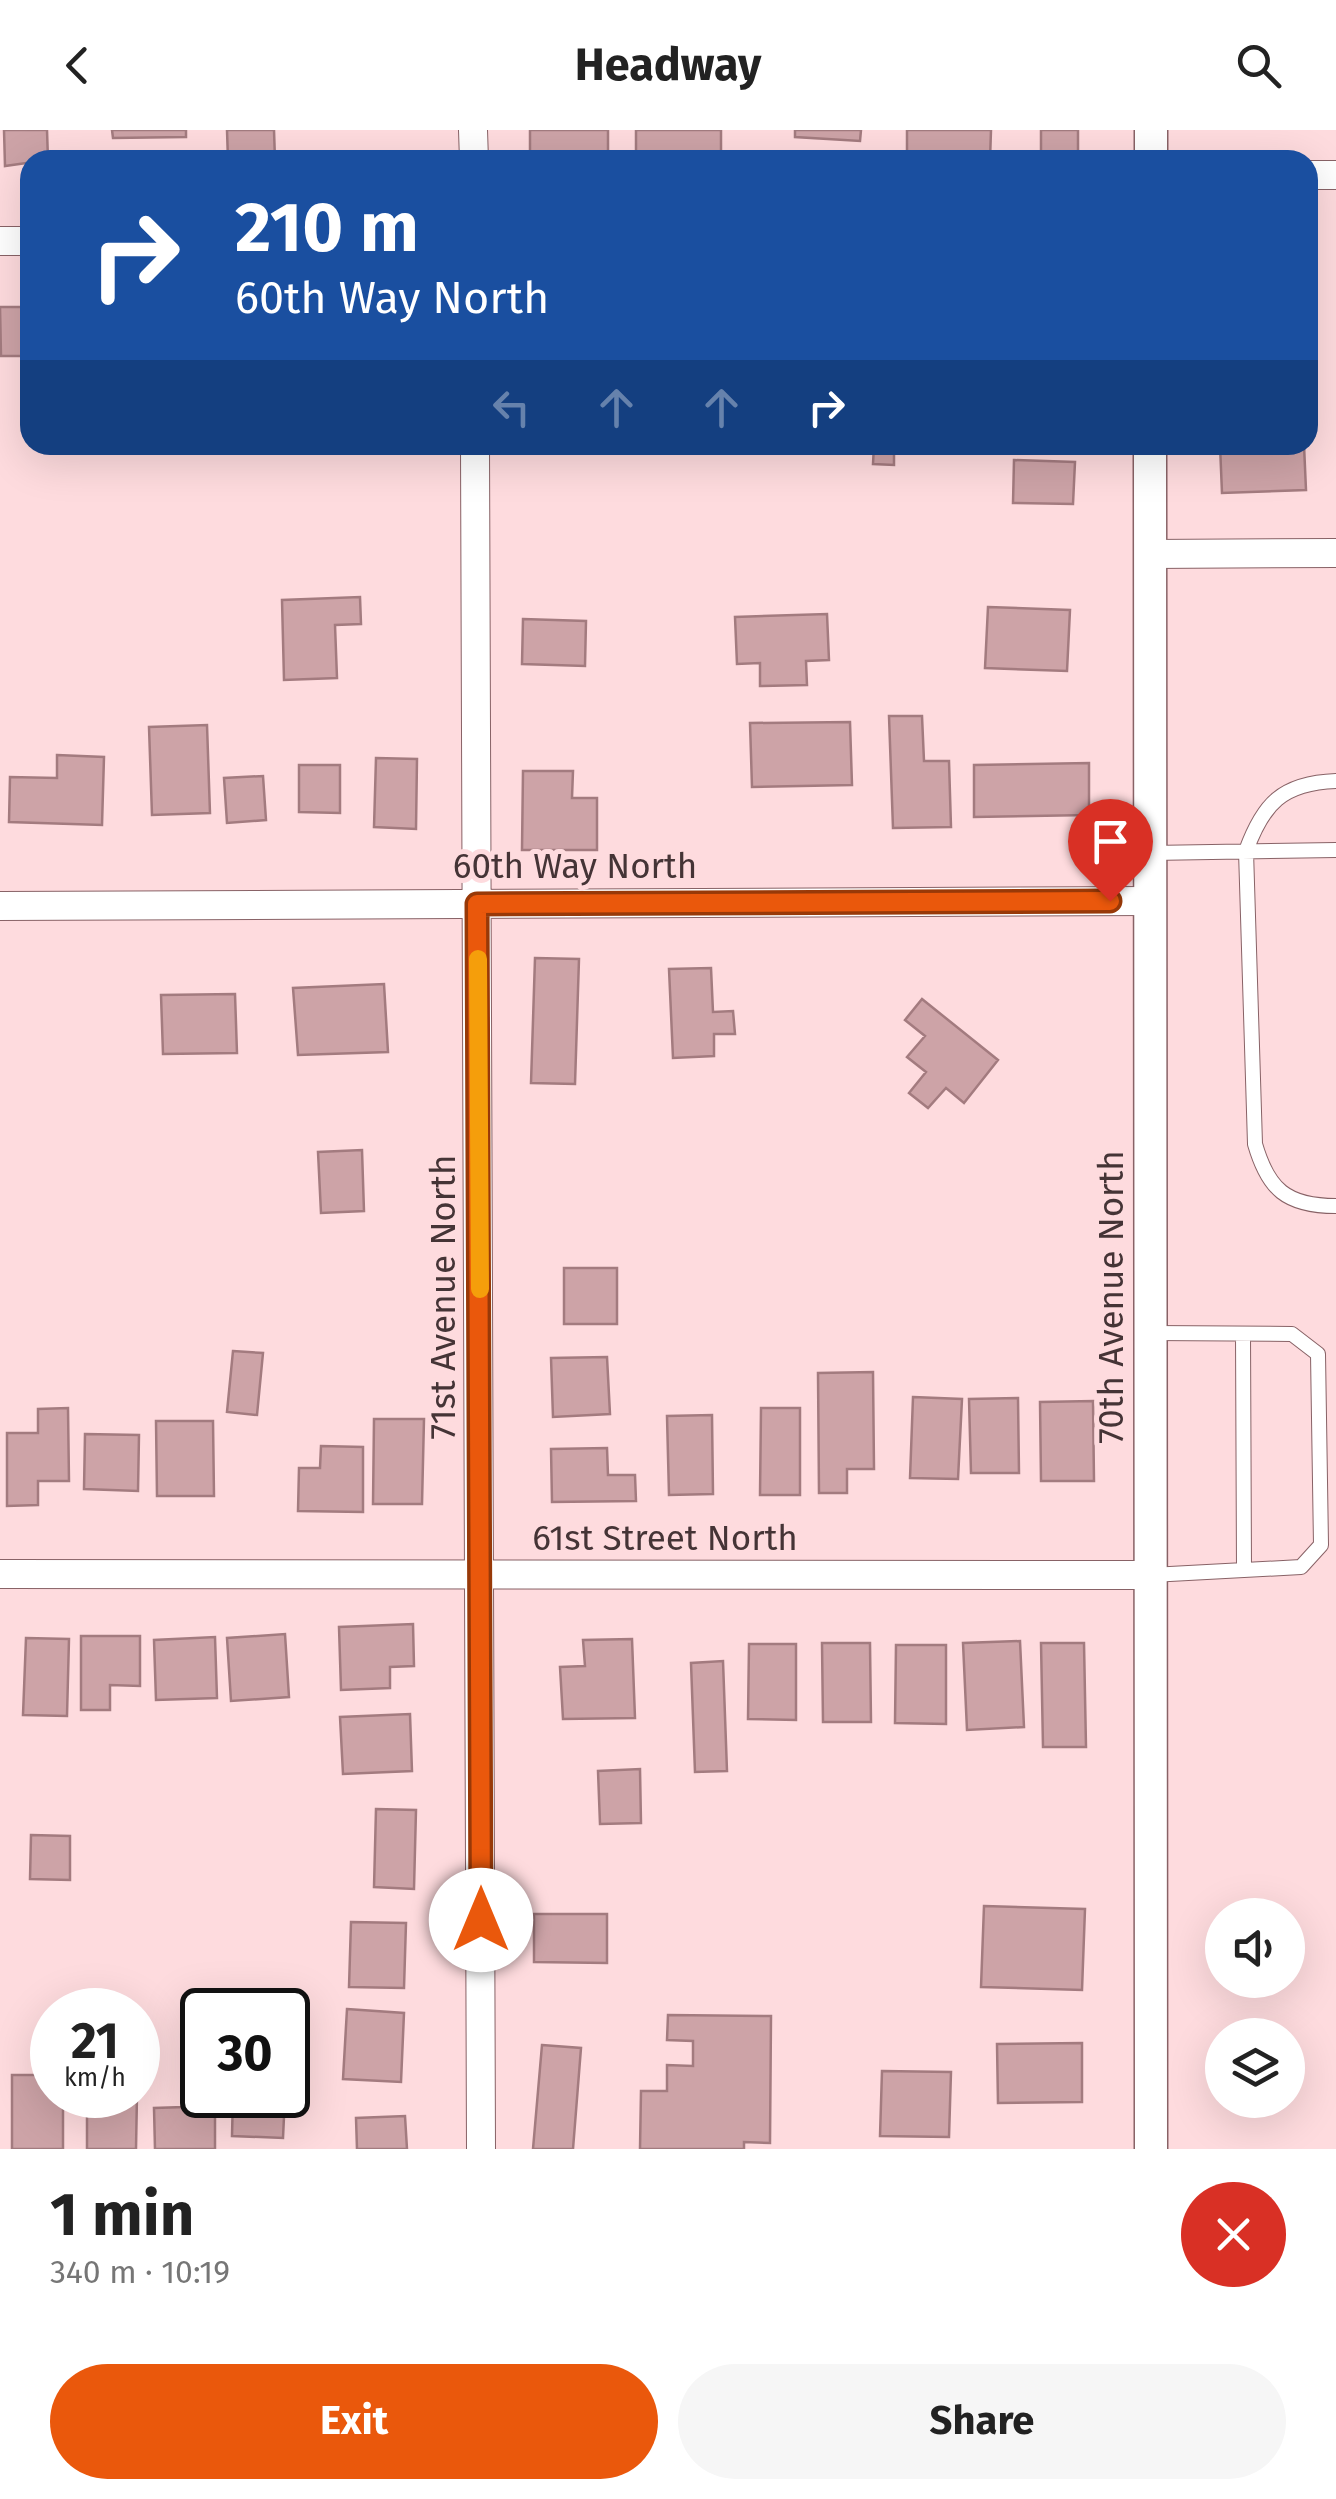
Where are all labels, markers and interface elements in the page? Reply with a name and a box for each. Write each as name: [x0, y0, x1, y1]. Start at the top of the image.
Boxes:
icon: back: [50, 38, 105, 93]
text: Headway: [575, 38, 761, 92]
icon: search: [1231, 38, 1286, 93]
text: 210 m: [235, 186, 419, 270]
icon: right: [70, 190, 200, 320]
text: 60th Way North: [235, 271, 549, 325]
icon: left: [484, 380, 539, 435]
icon: ahead: [589, 380, 644, 435]
icon: ahead: [694, 380, 749, 435]
icon: right: [799, 380, 854, 435]
pin: [1068, 799, 1153, 902]
icon: arrive: [1083, 814, 1138, 869]
street label: 60th Way North: [453, 845, 697, 887]
street label: 70th Avenue North: [1090, 1150, 1132, 1444]
street label: 71st Avenue North: [422, 1155, 464, 1439]
street label: 61st Street North: [532, 1517, 798, 1559]
position arrow: [429, 1868, 533, 1972]
map controls: [1205, 1898, 1305, 2118]
button: sound: [1205, 1898, 1305, 1998]
speed limit sign: 30: [180, 1988, 310, 2118]
text: 21: [71, 2011, 119, 2071]
button: layers: [1205, 2018, 1305, 2118]
text: km/h: [64, 2063, 126, 2093]
text: 1 min: [50, 2179, 194, 2251]
button: close: [1181, 2182, 1286, 2287]
text: 340 m · 10:19: [50, 2253, 230, 2291]
button: Exit: [50, 2364, 658, 2479]
button: Share: [678, 2364, 1286, 2479]

